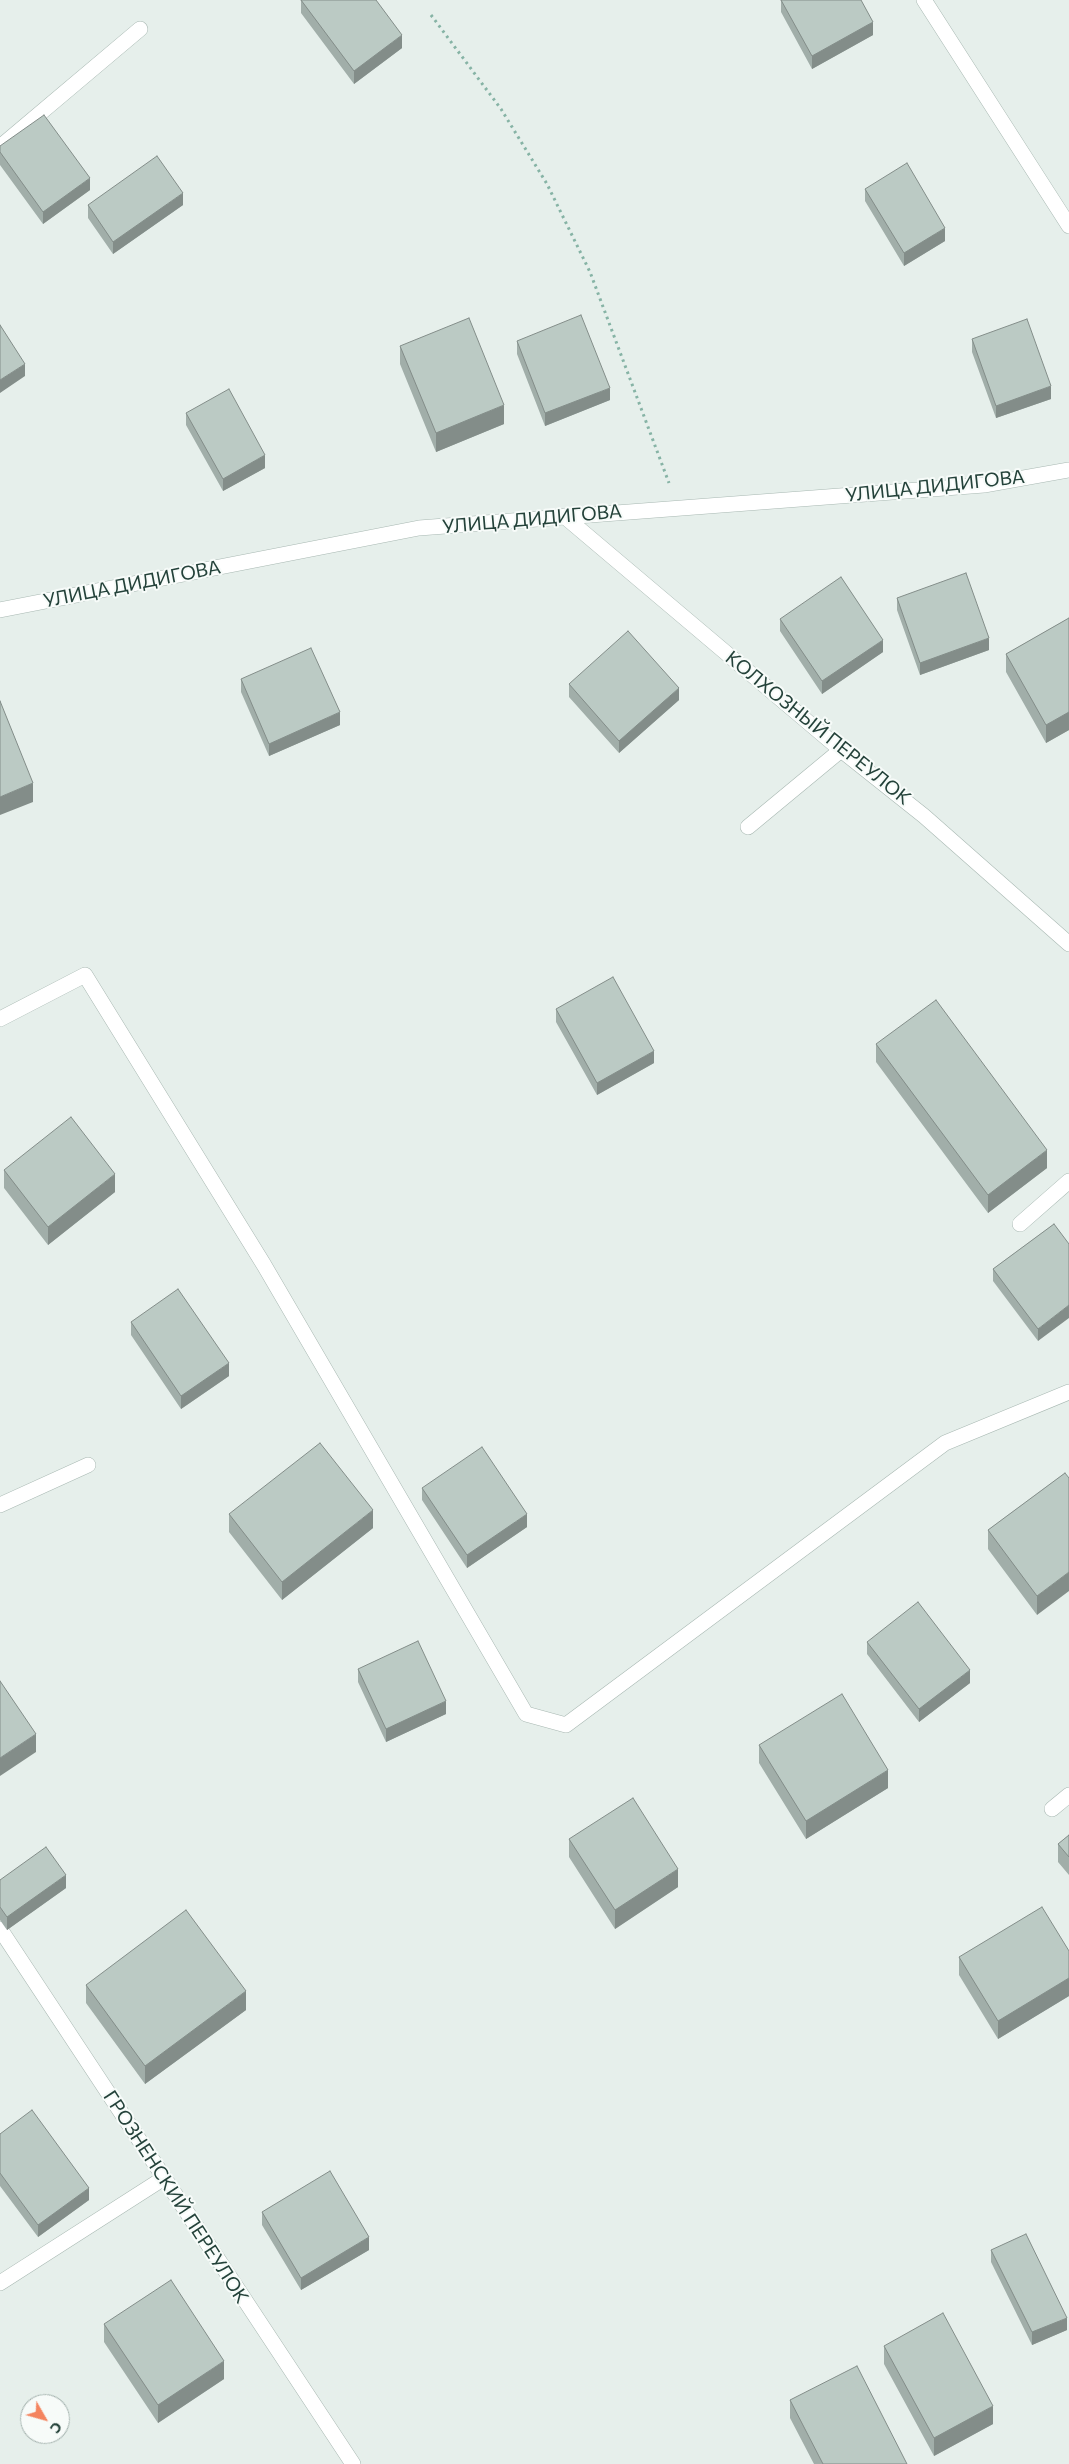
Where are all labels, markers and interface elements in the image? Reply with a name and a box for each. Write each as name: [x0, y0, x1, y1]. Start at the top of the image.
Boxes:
street label: УЛИЦА ДИДИГОВА: [844, 465, 1026, 507]
street label: УЛИЦА ДИДИГОВА: [441, 500, 623, 538]
street label: УЛИЦА ДИДИГОВА: [41, 556, 223, 612]
street label: КОЛХОЗНЫЙ ПЕРЕУЛОК: [721, 646, 915, 810]
street label: ГРОЗНЕНСКИЙ ПЕРЕУЛОК: [99, 2086, 253, 2308]
north arrow: [20, 2394, 70, 2444]
text: С: [47, 2419, 66, 2437]

